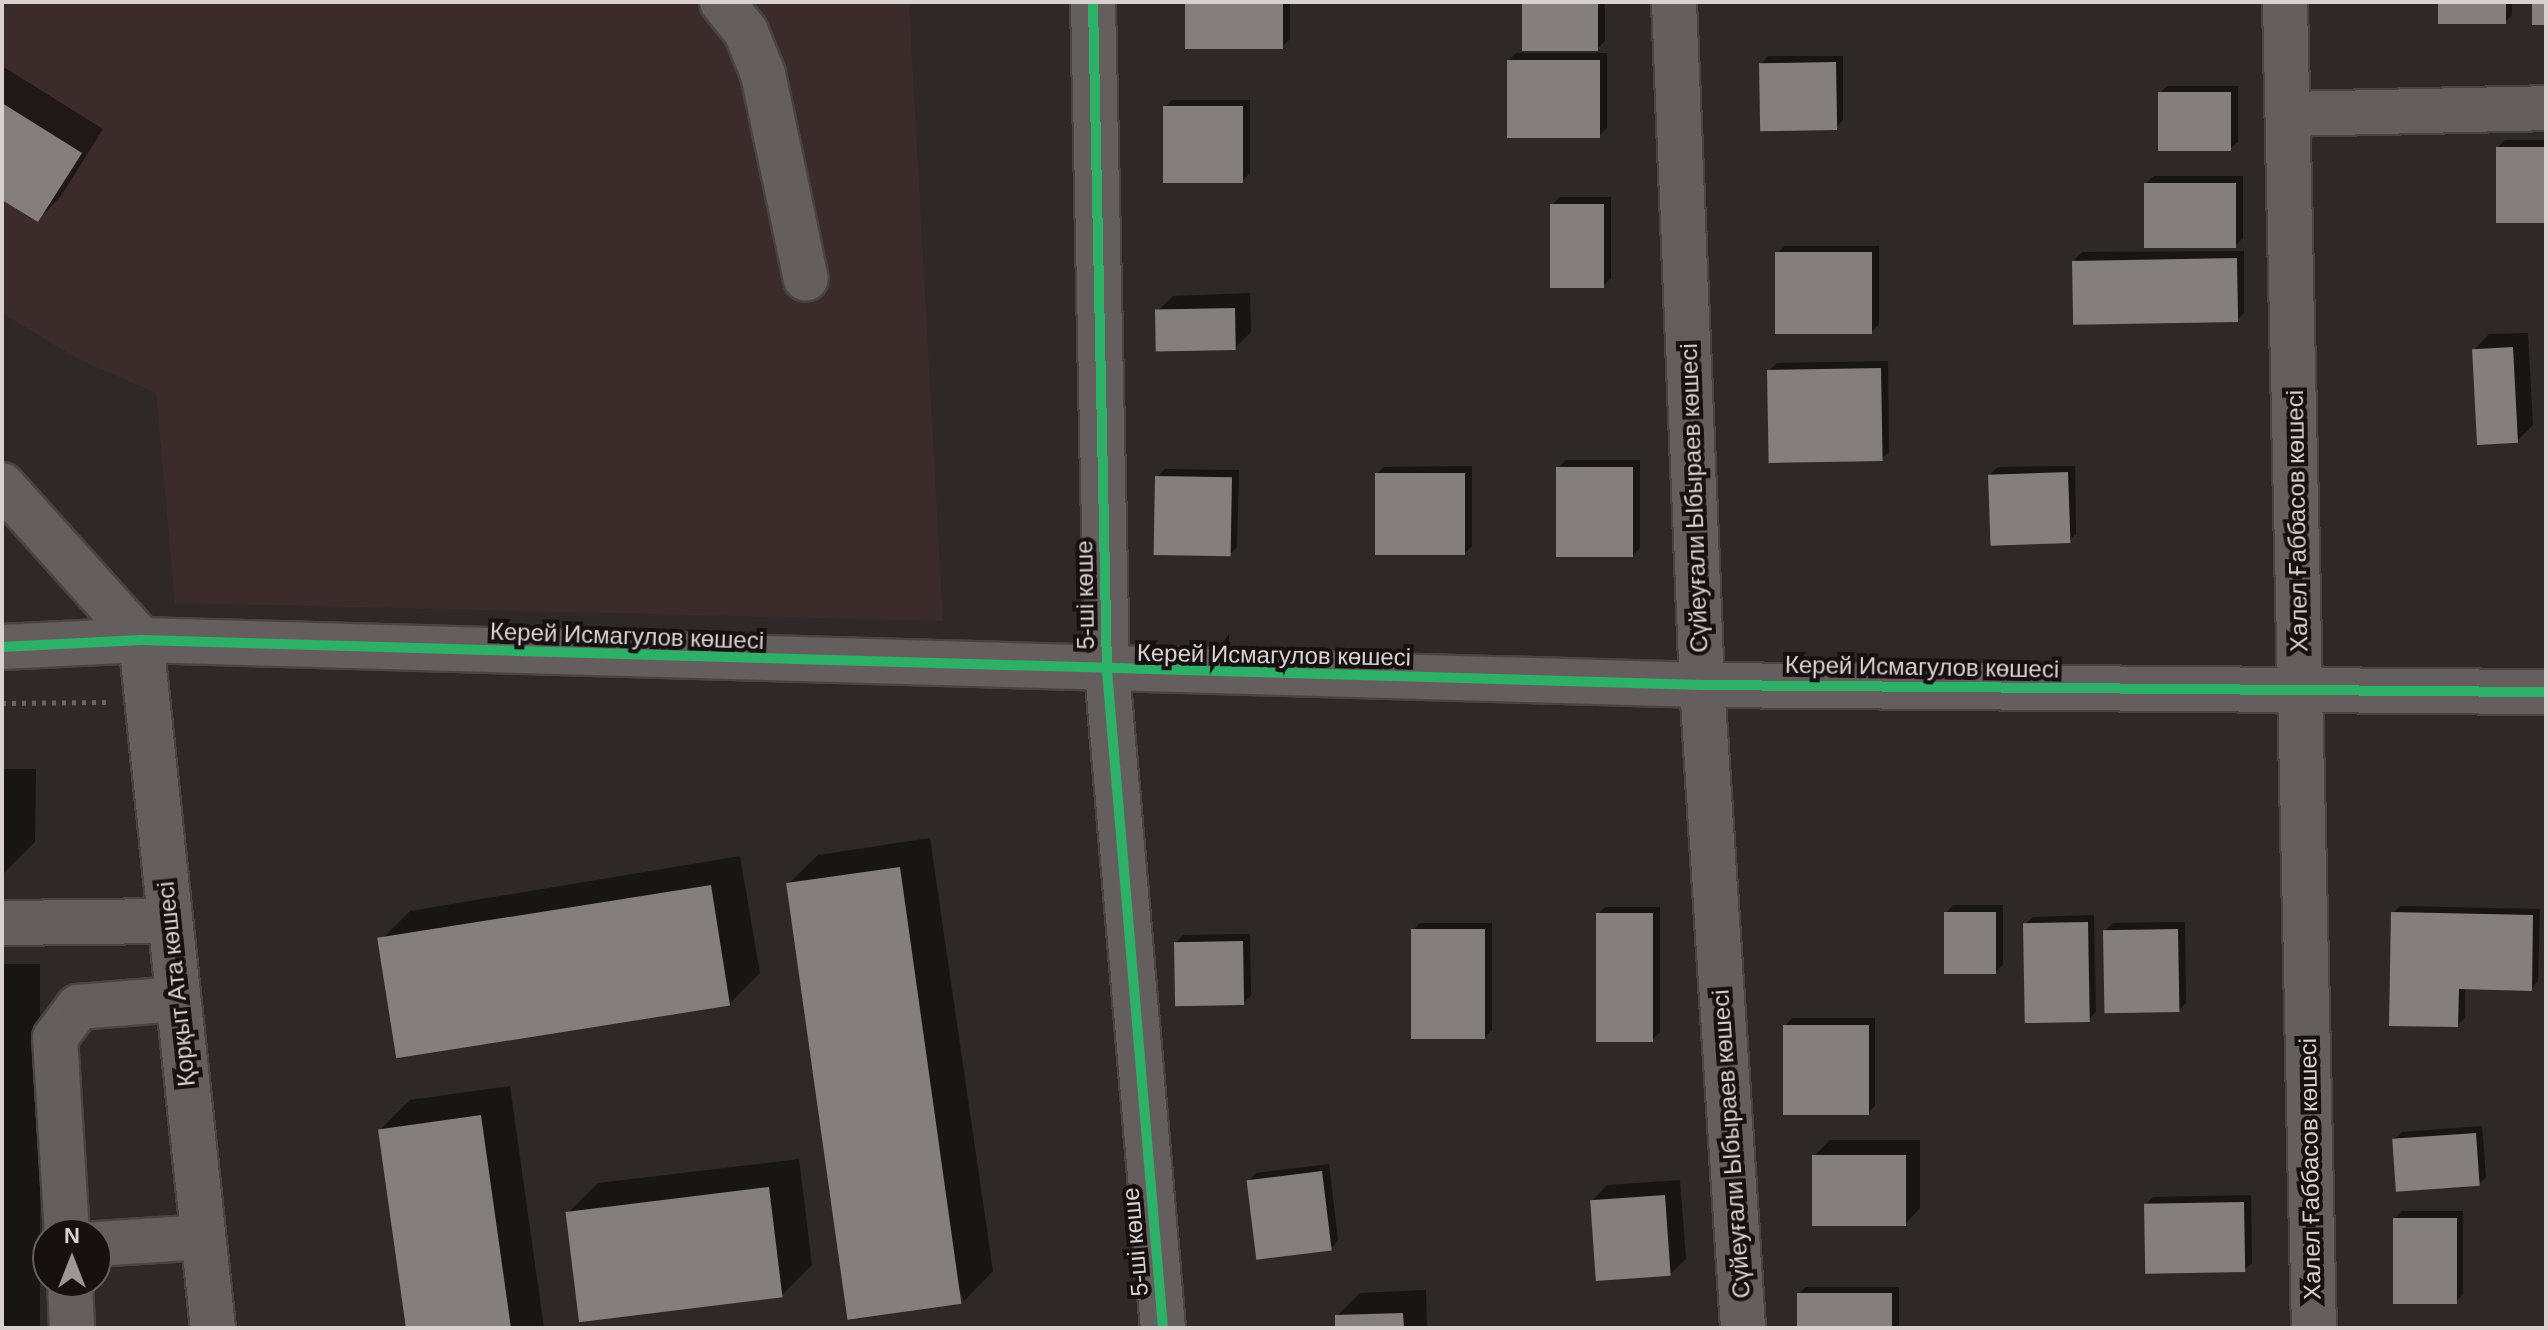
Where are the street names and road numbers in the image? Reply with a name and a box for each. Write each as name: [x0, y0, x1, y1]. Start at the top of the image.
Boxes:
street label: Сүйеуғали Ыбыраев көшесi: [1674, 343, 1714, 653]
street label: Халел Ғаббасов көшесі: [2280, 390, 2314, 652]
street label: 5-шi көше: [1070, 540, 1100, 650]
street label: Керей Исмагулов көшесі: [489, 617, 765, 655]
street label: Керей Исмагулов көшесі: [1137, 638, 1411, 672]
street label: Керей Исмагулов көшесі: [1785, 650, 2059, 684]
street label: Қорқыт Ата көшесi: [151, 880, 201, 1088]
street label: Сүйеуғали Ыбыраев көшесi: [1706, 989, 1756, 1299]
street label: Халел Ғаббасов көшесі: [2293, 1038, 2327, 1300]
street label: 5-шi көше: [1116, 1186, 1154, 1298]

